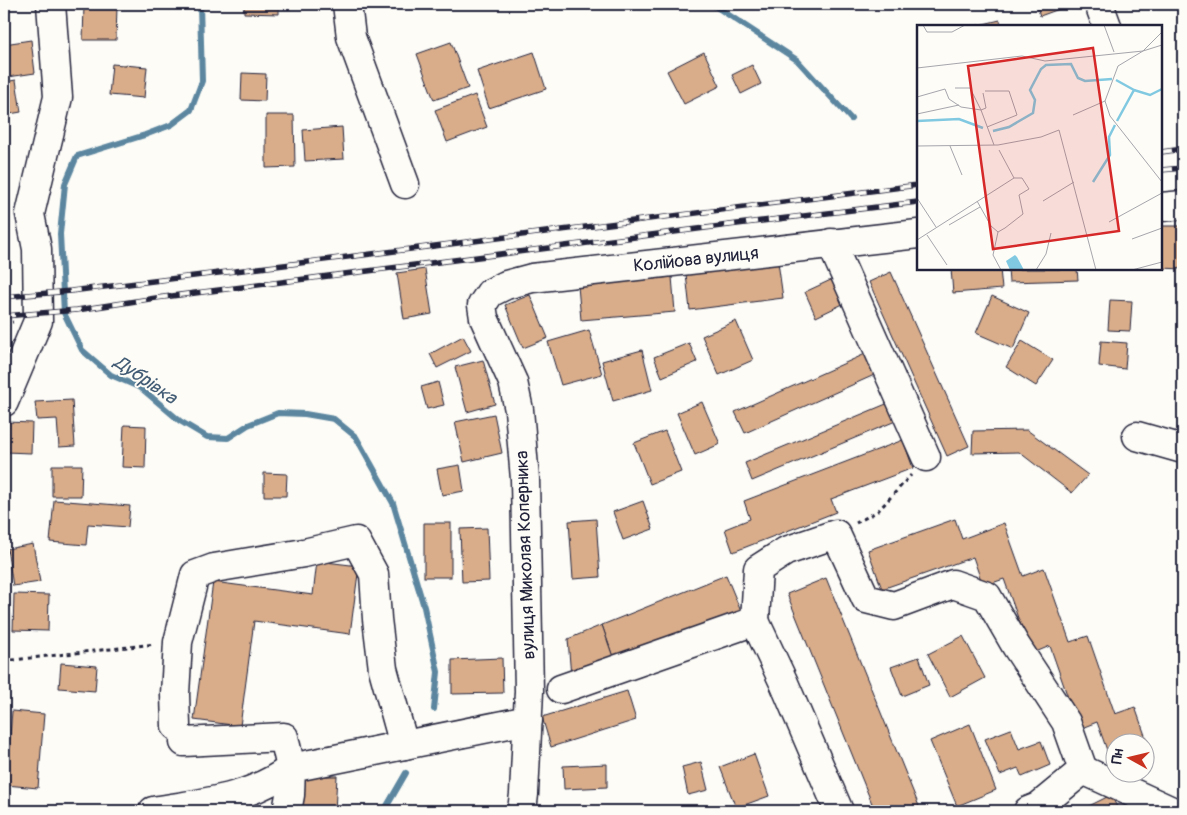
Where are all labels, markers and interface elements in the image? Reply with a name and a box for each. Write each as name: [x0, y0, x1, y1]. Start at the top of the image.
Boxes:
inset map: [917, 25, 1162, 270]
street label: Колійова вулиця: [632, 241, 760, 278]
water label: Дубрівка: [109, 350, 182, 410]
street label: вулиця Миколая Коперника: [510, 450, 541, 660]
north arrow: [1104, 732, 1154, 782]
text: Пн: [1108, 747, 1127, 765]

